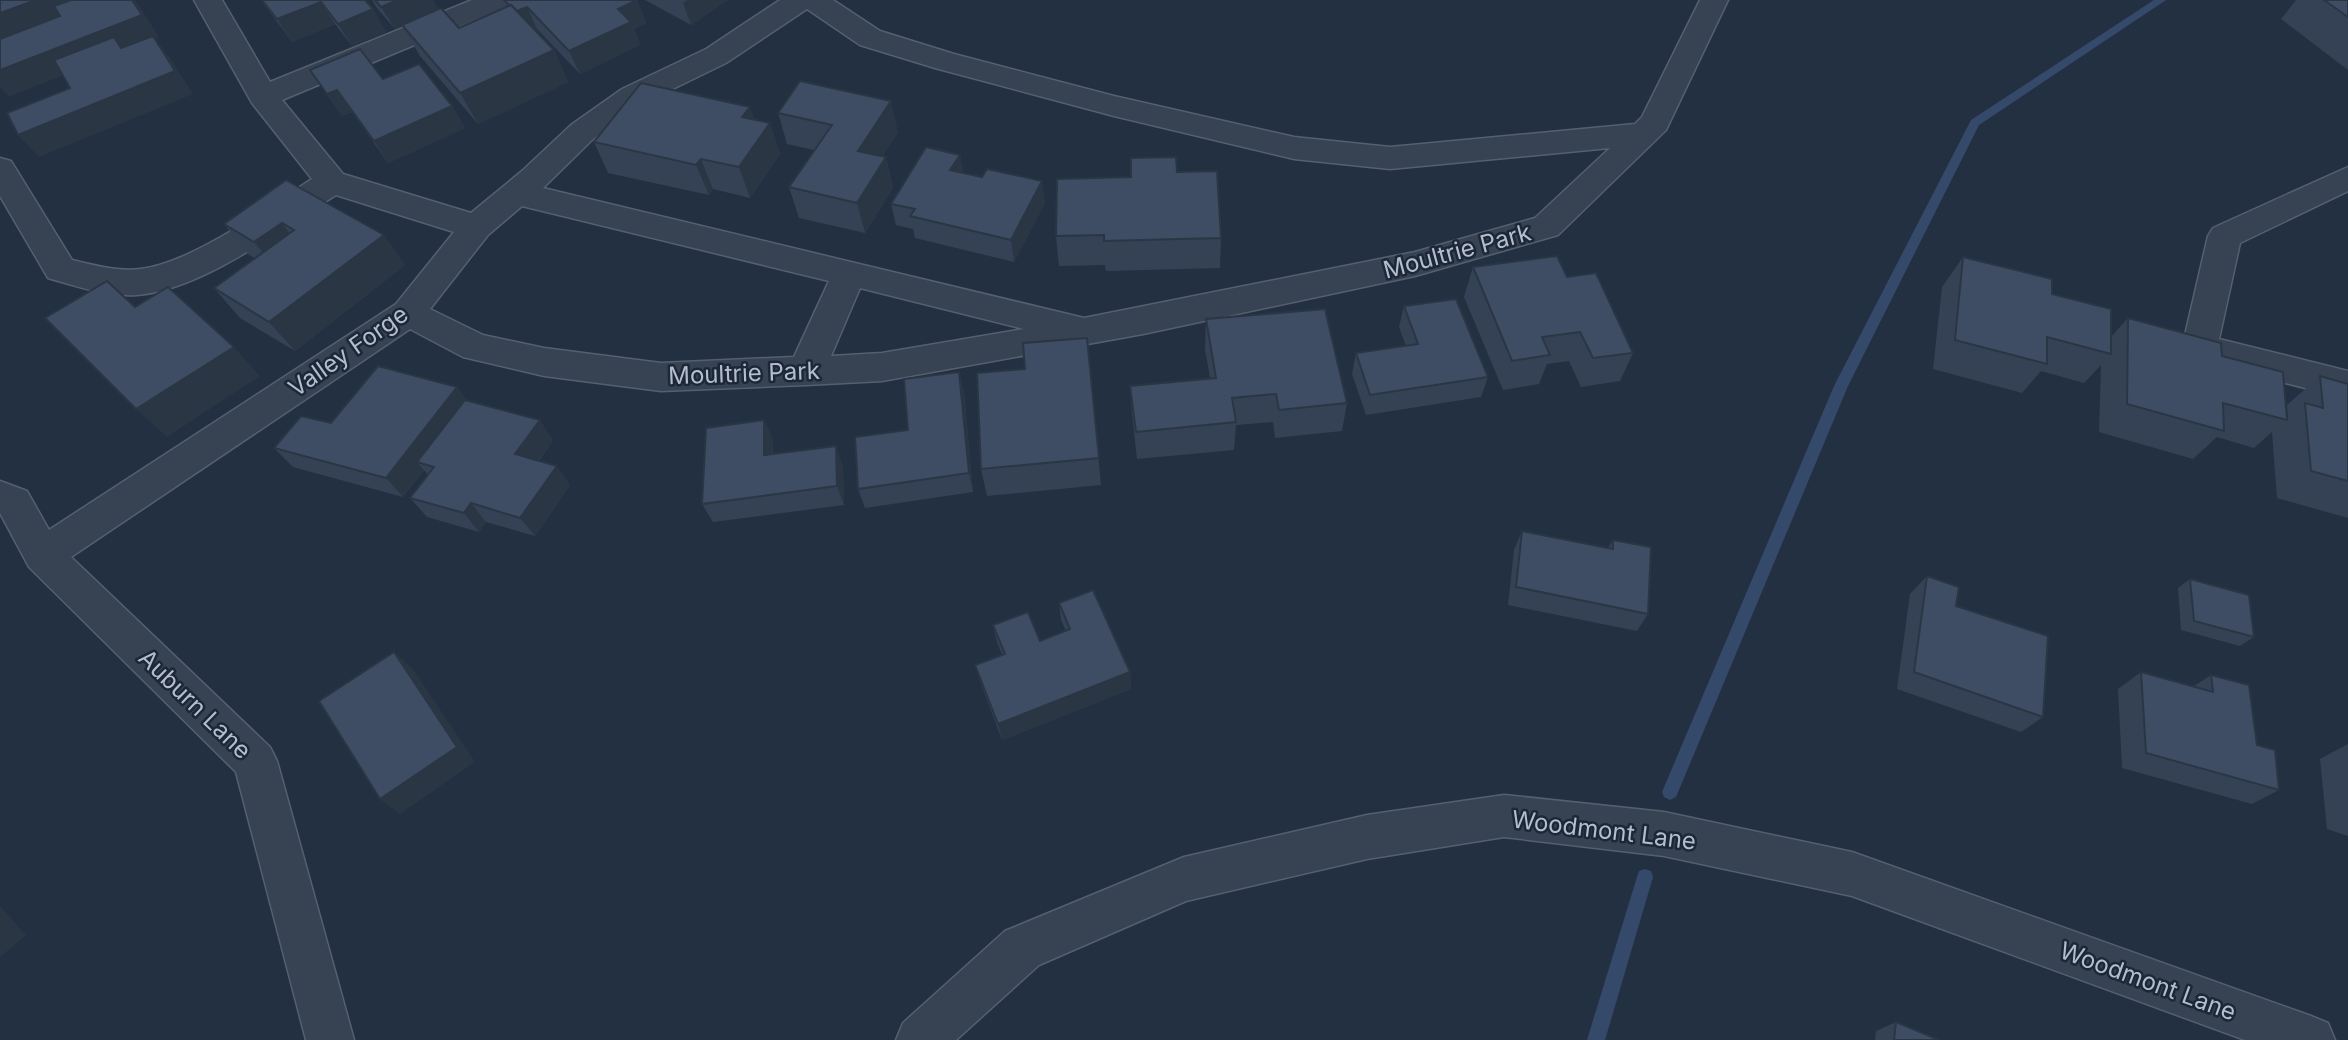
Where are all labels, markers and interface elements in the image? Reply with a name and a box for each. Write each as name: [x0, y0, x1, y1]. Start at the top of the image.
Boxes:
street label: Moultrie Park: [1380, 217, 1534, 285]
street label: Valley Forge: [283, 299, 413, 403]
street label: Moultrie Park: [668, 356, 820, 390]
street label: Auburn Lane: [133, 643, 257, 765]
street label: Woodmont Lane: [1510, 804, 1698, 856]
street label: Woodmont Lane: [2056, 936, 2240, 1026]

